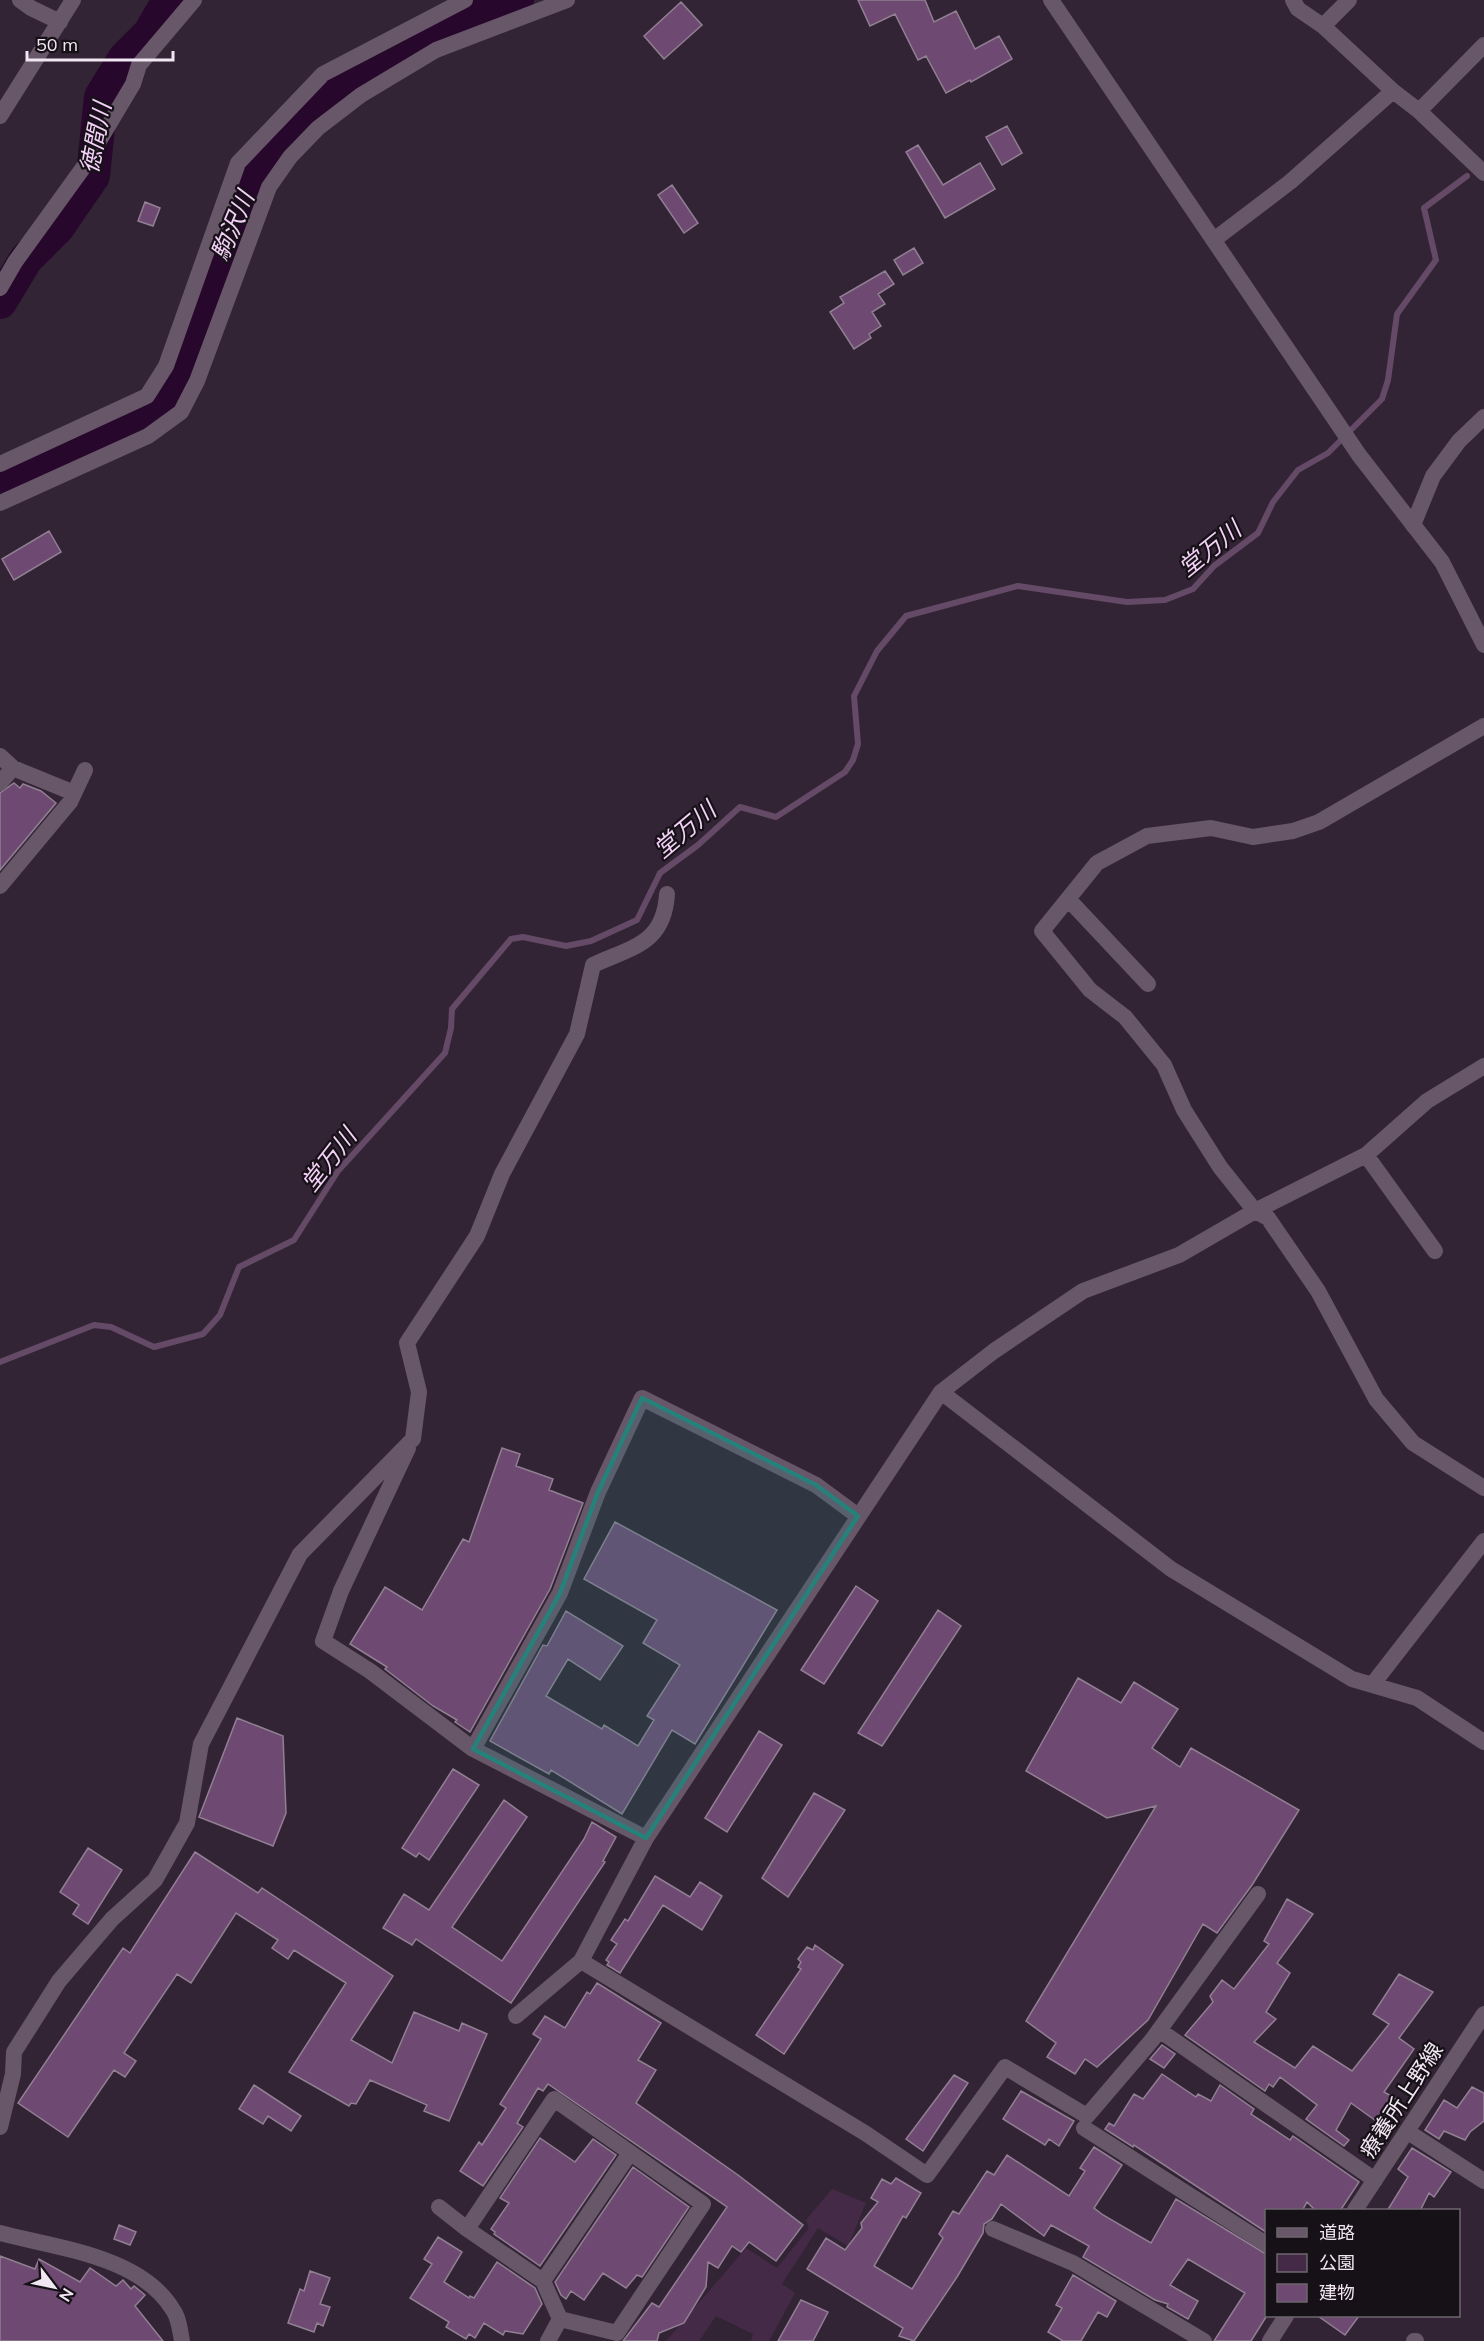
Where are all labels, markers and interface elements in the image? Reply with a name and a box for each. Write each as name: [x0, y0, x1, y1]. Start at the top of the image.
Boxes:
scale bar: [27, 24, 172, 62]
text: 50 m: [36, 33, 78, 56]
water label: 徳間川: [73, 97, 117, 176]
water label: 駒沢川: [204, 184, 261, 265]
water label: 堂万川: [1172, 512, 1249, 583]
water label: 堂万川: [647, 793, 724, 864]
water label: 堂万川: [294, 1119, 364, 1197]
street label: 療養所上野線: [1353, 2037, 1449, 2163]
legend: [1265, 2209, 1460, 2317]
text: 道路: [1319, 2221, 1355, 2244]
text: 公園: [1319, 2251, 1355, 2274]
north arrow: [24, 2257, 84, 2317]
text: 建物: [1319, 2281, 1355, 2304]
text: N: [55, 2285, 78, 2305]

